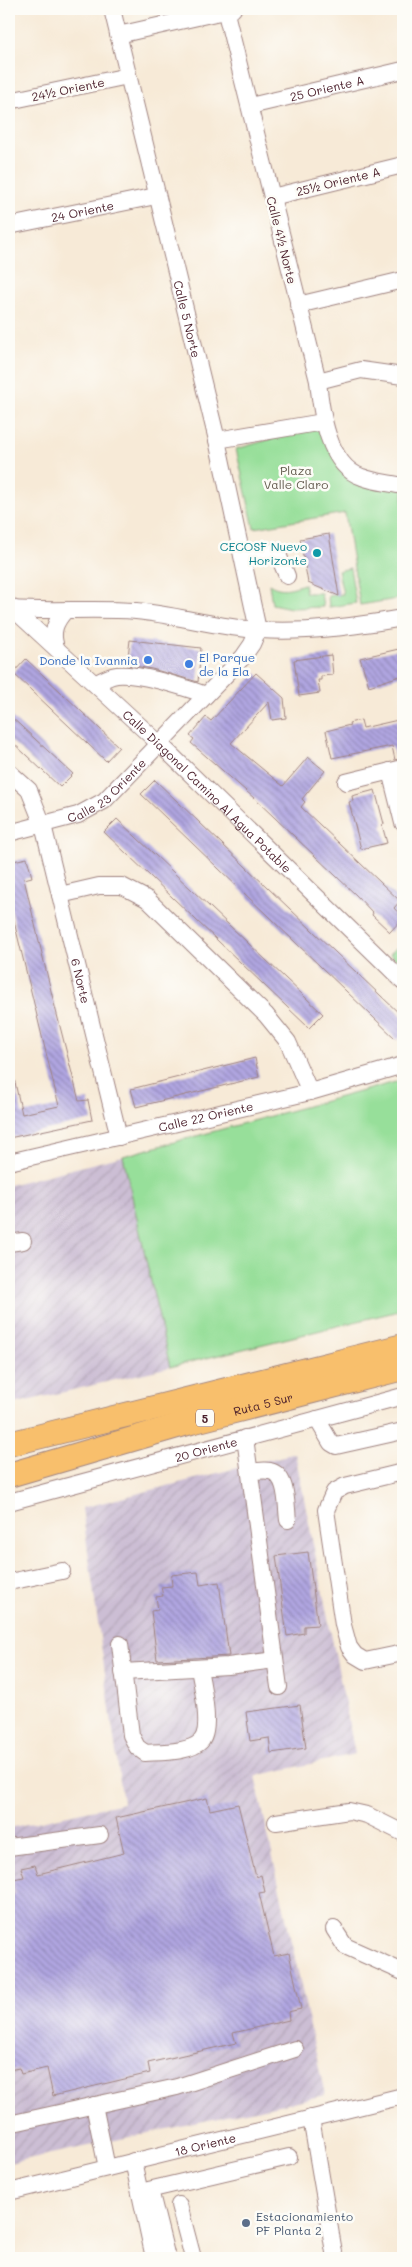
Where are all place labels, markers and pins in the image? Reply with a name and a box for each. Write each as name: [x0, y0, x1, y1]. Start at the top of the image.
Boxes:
place label: CECOSF Nuevo Horizonte: [220, 538, 307, 568]
marker: CECOSF Nuevo Horizonte: [311, 547, 323, 559]
place label: El Parque de la Ela: [199, 649, 255, 679]
place label: Donde la Ivannia: [39, 652, 138, 668]
marker: Donde la Ivannia: [142, 654, 154, 666]
marker: El Parque de la Ela: [183, 658, 195, 670]
place label: Estacionamiento PF Planta 2: [256, 2208, 353, 2238]
marker: Estacionamiento PF Planta 2: [240, 2217, 252, 2229]

